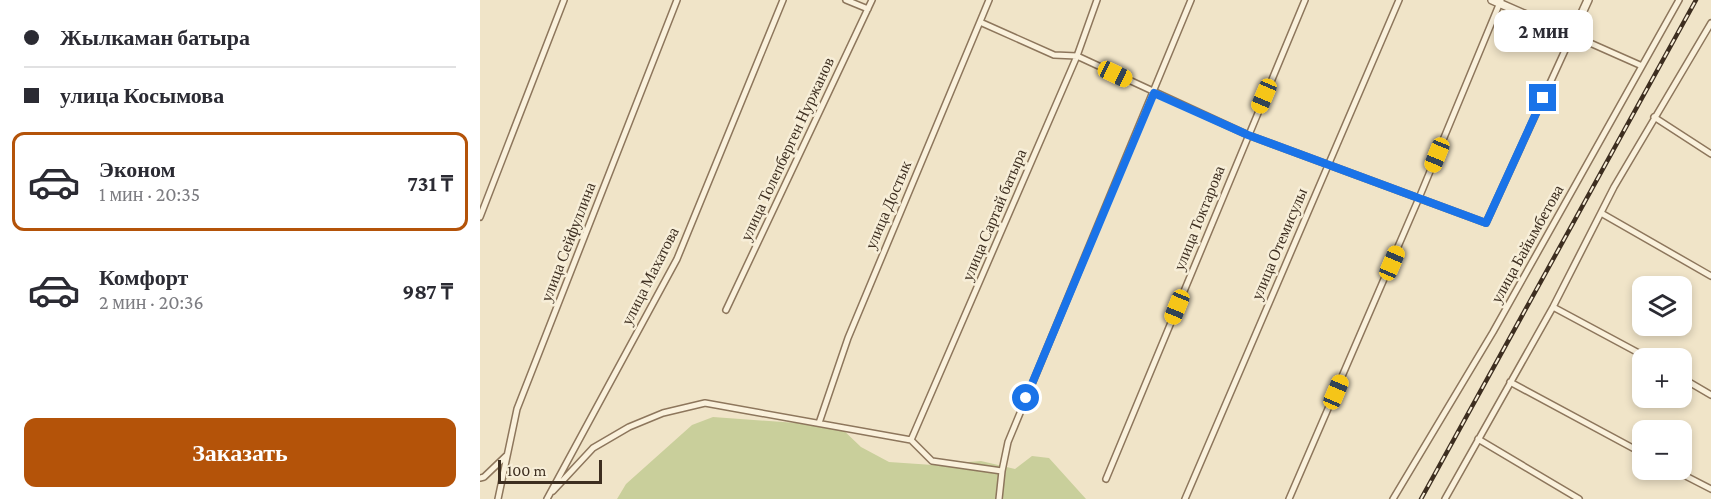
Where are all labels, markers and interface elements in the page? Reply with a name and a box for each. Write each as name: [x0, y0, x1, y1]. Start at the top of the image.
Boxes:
callout: 2 мин: [1494, 11, 1592, 53]
text: 2 мин: [1518, 20, 1569, 42]
text: Жылкаман батыра: [60, 25, 250, 50]
street label: улица Толепберген Нуржанов: [737, 54, 838, 244]
car: [1095, 58, 1135, 90]
car: [1249, 76, 1279, 116]
text: улица Косымова: [60, 83, 224, 108]
route end: [1529, 84, 1556, 111]
car: [1422, 135, 1452, 175]
street label: улица Сартай батыра: [959, 147, 1030, 284]
icon: car: [27, 155, 81, 209]
text: Эконом: [99, 157, 176, 182]
street label: улица Достык: [862, 158, 915, 252]
street label: улица Токтарова: [1170, 163, 1229, 273]
text: 731 ₸: [407, 171, 453, 196]
street label: улица Сейфуллина: [537, 180, 600, 304]
street label: улица Байымбетова: [1487, 182, 1567, 307]
text: 1 мин · 20:35: [99, 183, 200, 205]
street label: улица Отемисулы: [1248, 185, 1311, 303]
street label: улица Махатова: [618, 224, 683, 328]
car: [1377, 243, 1407, 283]
icon: car: [27, 263, 81, 317]
text: Комфорт: [99, 265, 188, 290]
map controls: [1632, 276, 1692, 480]
button: layers: [1632, 276, 1692, 336]
text: 987 ₸: [402, 279, 453, 304]
car: [1162, 287, 1192, 327]
text: 2 мин · 20:36: [99, 291, 204, 313]
button: +: [1632, 348, 1692, 408]
car: [1321, 372, 1351, 412]
route start: [1012, 384, 1039, 411]
button: Заказать: [24, 418, 456, 487]
button: −: [1632, 420, 1692, 480]
scale bar: [498, 457, 602, 484]
text: 100 m: [507, 462, 546, 479]

